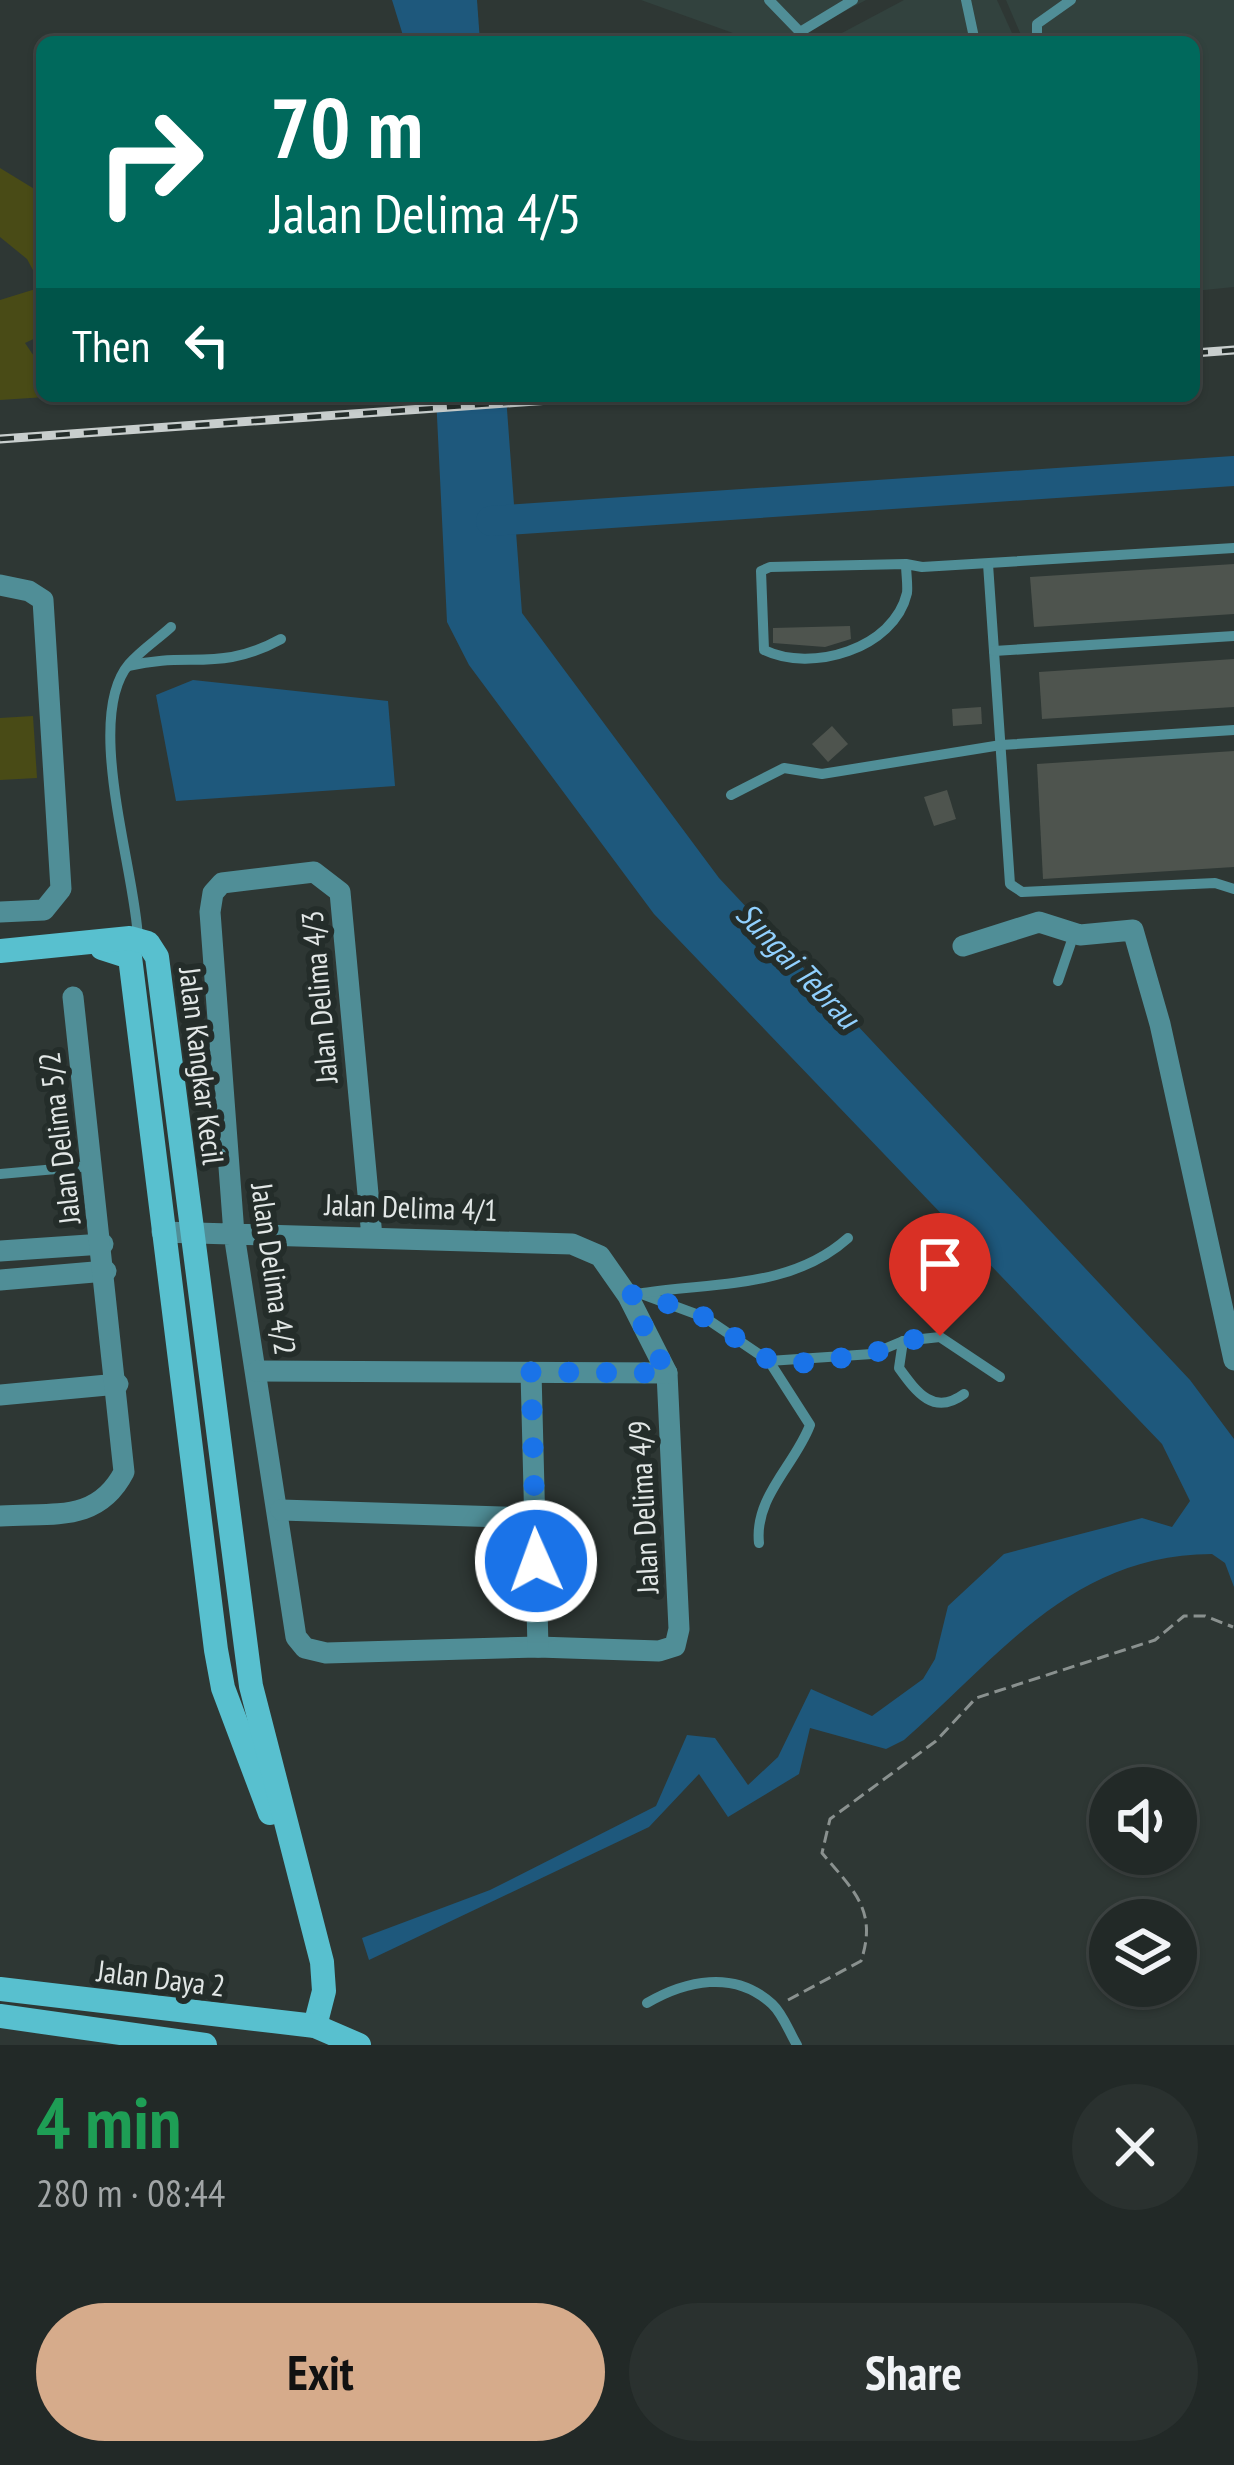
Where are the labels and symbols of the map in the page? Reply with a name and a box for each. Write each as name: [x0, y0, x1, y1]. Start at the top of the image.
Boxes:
water label: Sungai Tebrau: [727, 892, 871, 1039]
street label: Jalan Delima 4/3: [292, 909, 346, 1086]
street label: Jalan Kangkar Kecil: [171, 964, 234, 1167]
street label: Jalan Delima 5/2: [29, 1050, 89, 1227]
street label: Jalan Delima 4/2: [243, 1179, 306, 1357]
street label: Jalan Delima 4/1: [323, 1184, 498, 1229]
pin: [889, 1213, 991, 1336]
street label: Jalan Delima 4/9: [618, 1420, 667, 1596]
position arrow: [473, 1498, 599, 1624]
street label: Jalan Daya 2: [94, 1950, 227, 2005]

